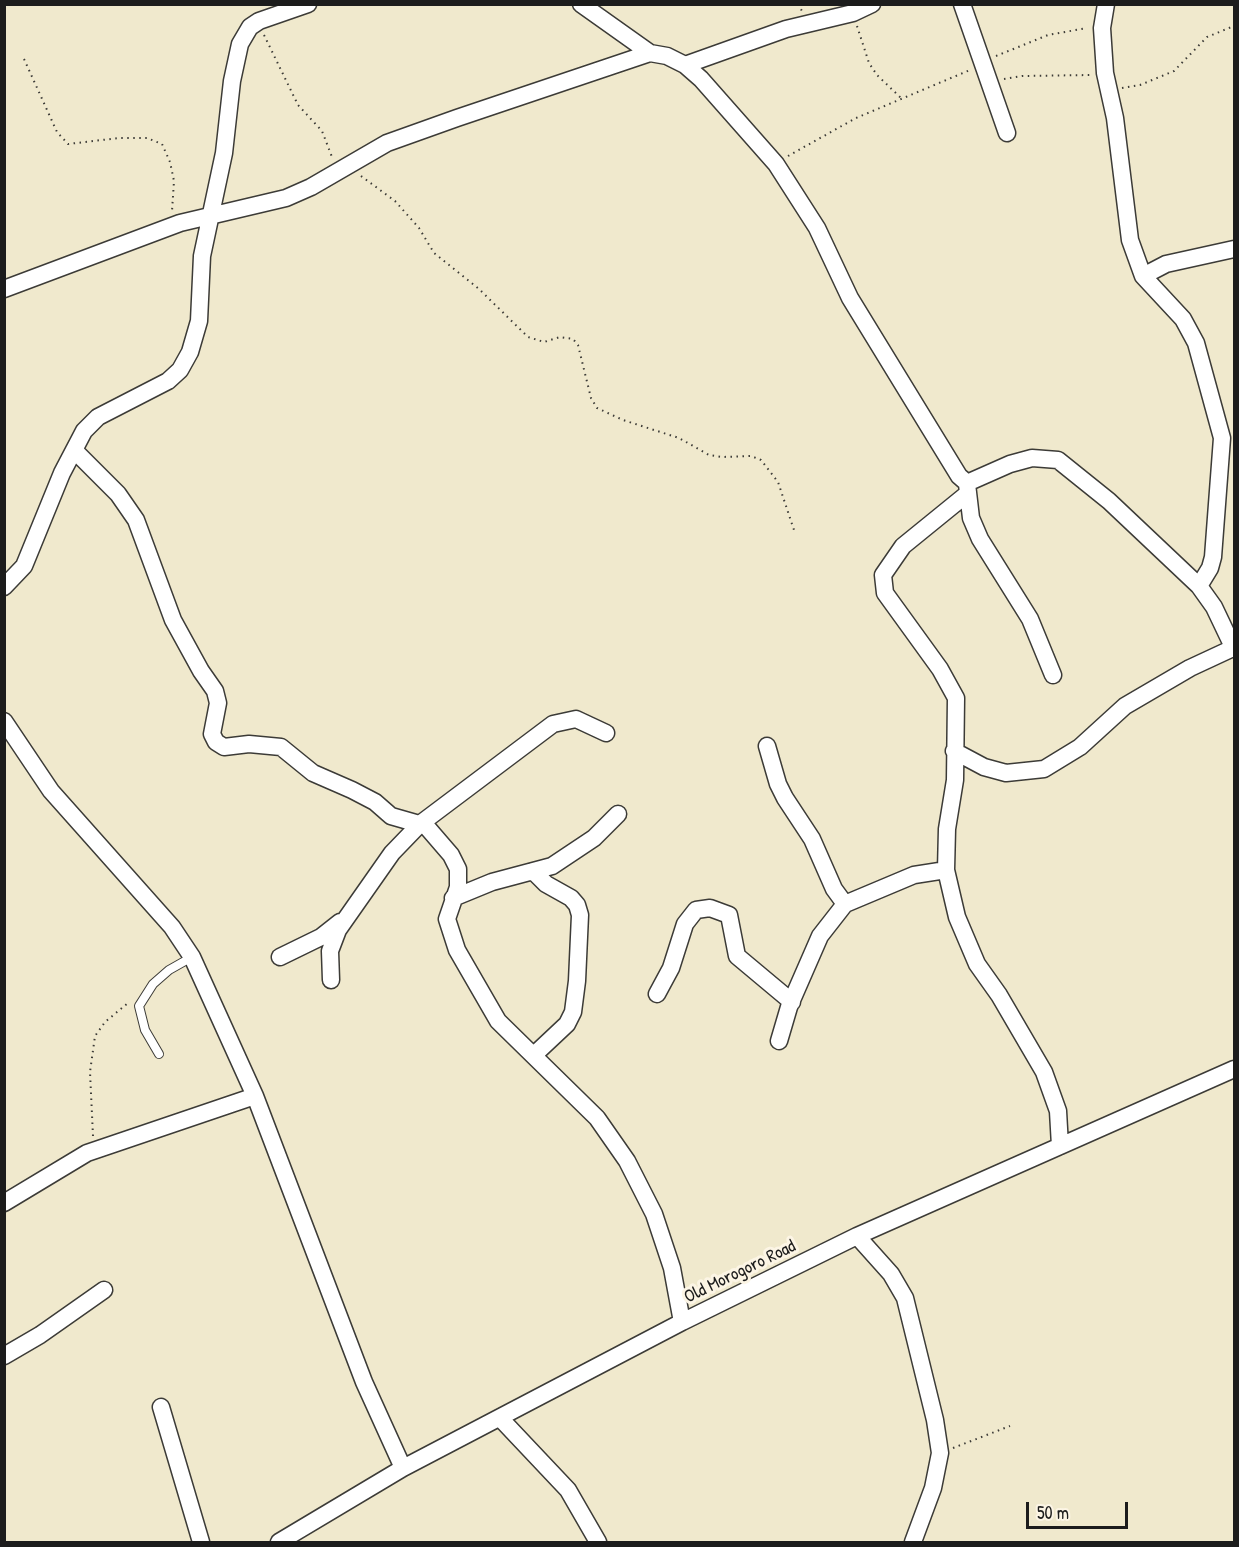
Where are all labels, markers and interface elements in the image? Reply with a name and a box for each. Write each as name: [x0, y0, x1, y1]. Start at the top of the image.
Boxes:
street label: Old Morogoro Road: [681, 1236, 799, 1308]
scale bar: [1029, 1490, 1131, 1528]
text: 50 m: [1037, 1500, 1069, 1525]

